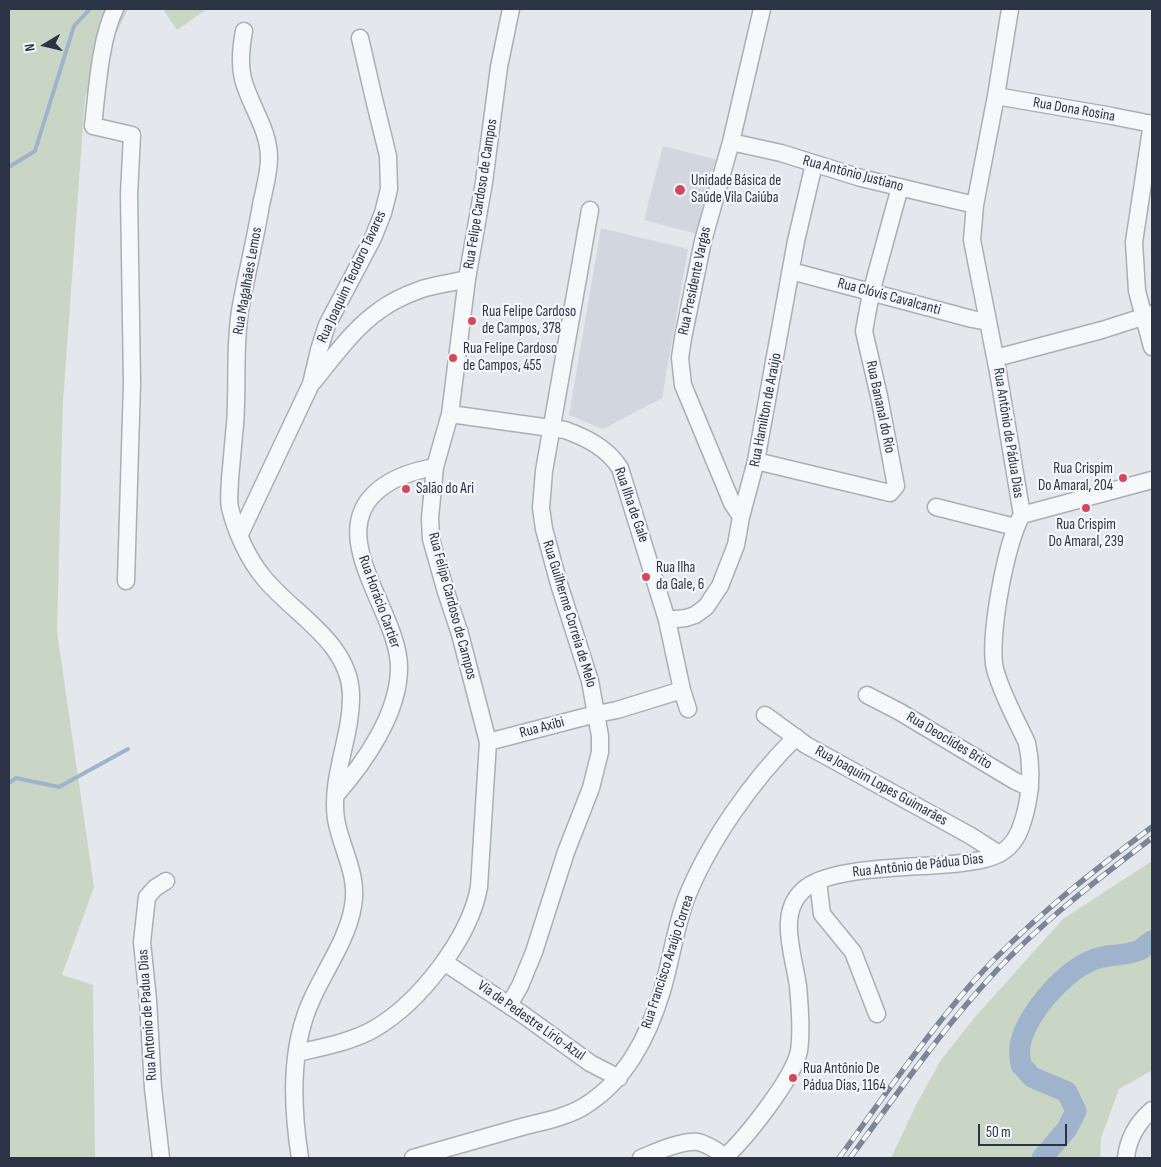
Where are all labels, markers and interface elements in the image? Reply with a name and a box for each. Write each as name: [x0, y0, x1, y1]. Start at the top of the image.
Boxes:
north arrow: [20, 20, 70, 70]
text: N: [21, 42, 39, 52]
street label: Rua Dona Rosina: [1032, 94, 1116, 126]
street label: Rua Felipe Cardoso de Campos: [460, 118, 502, 270]
street label: Rua Antônio Justiano: [801, 152, 905, 196]
place label: Unidade Básica de Saúde Vila Caiúba: [691, 172, 781, 207]
marker: Unidade Básica de Saúde Vila Caiúba: [673, 183, 687, 197]
street label: Rua Joaquim Teodoro Tavares: [313, 208, 391, 346]
street label: Rua Presidente Vargas: [675, 225, 715, 337]
street label: Rua Magalhães Lemos: [230, 226, 266, 336]
street label: Rua Clóvis Cavalcanti: [835, 275, 943, 319]
place label: Rua Felipe Cardoso de Campos, 378: [482, 303, 576, 338]
marker: Rua Felipe Cardoso de Campos, 378: [466, 315, 478, 327]
place label: Rua Felipe Cardoso de Campos, 455: [463, 340, 557, 375]
street label: Rua Hamilton de Araújo: [746, 351, 786, 469]
marker: Rua Felipe Cardoso de Campos, 455: [447, 352, 459, 364]
street label: Rua Bananal do Rio: [861, 359, 899, 455]
street label: Rua Antônio de Pádua Dias: [989, 367, 1027, 499]
place label: Rua Crispim Do Amaral, 204: [1038, 460, 1113, 495]
street label: Rua Ilha de Gale: [610, 465, 652, 545]
marker: Rua Crispim Do Amaral, 204: [1117, 472, 1129, 484]
place label: Salão do Ari: [416, 480, 474, 498]
marker: Salão do Ari: [400, 483, 412, 495]
marker: Rua Crispim Do Amaral, 239: [1080, 502, 1092, 514]
place label: Rua Crispim Do Amaral, 239: [1048, 516, 1124, 551]
street label: Rua Felipe Cardoso de Campos: [424, 530, 480, 682]
street label: Rua Guilherme Correia de Melo: [538, 538, 600, 690]
street label: Rua Horácio Cartier: [354, 553, 404, 651]
place label: Rua Ilha da Gale, 6: [656, 559, 704, 594]
marker: Rua Ilha da Gale, 6: [640, 571, 652, 583]
street label: Rua Deoclídes Brito: [903, 708, 995, 774]
street label: Rua Axibi: [518, 713, 566, 743]
street label: Rua Joaquim Lopes Guimarães: [812, 742, 950, 830]
street label: Rua Antônio de Pádua Dias: [852, 850, 984, 882]
street label: Rua Francisco Araújo Correa: [638, 893, 698, 1031]
street label: Rua Antonio de Padua Dias: [134, 949, 162, 1081]
street label: Via de Pedestre Lírio-Azul: [474, 977, 588, 1065]
place label: Rua Antônio De Pádua Dias, 1164: [803, 1060, 886, 1095]
marker: Rua Antônio De Pádua Dias, 1164: [787, 1072, 799, 1084]
scale bar: [981, 1114, 1070, 1146]
text: 50 m: [986, 1123, 1011, 1142]

